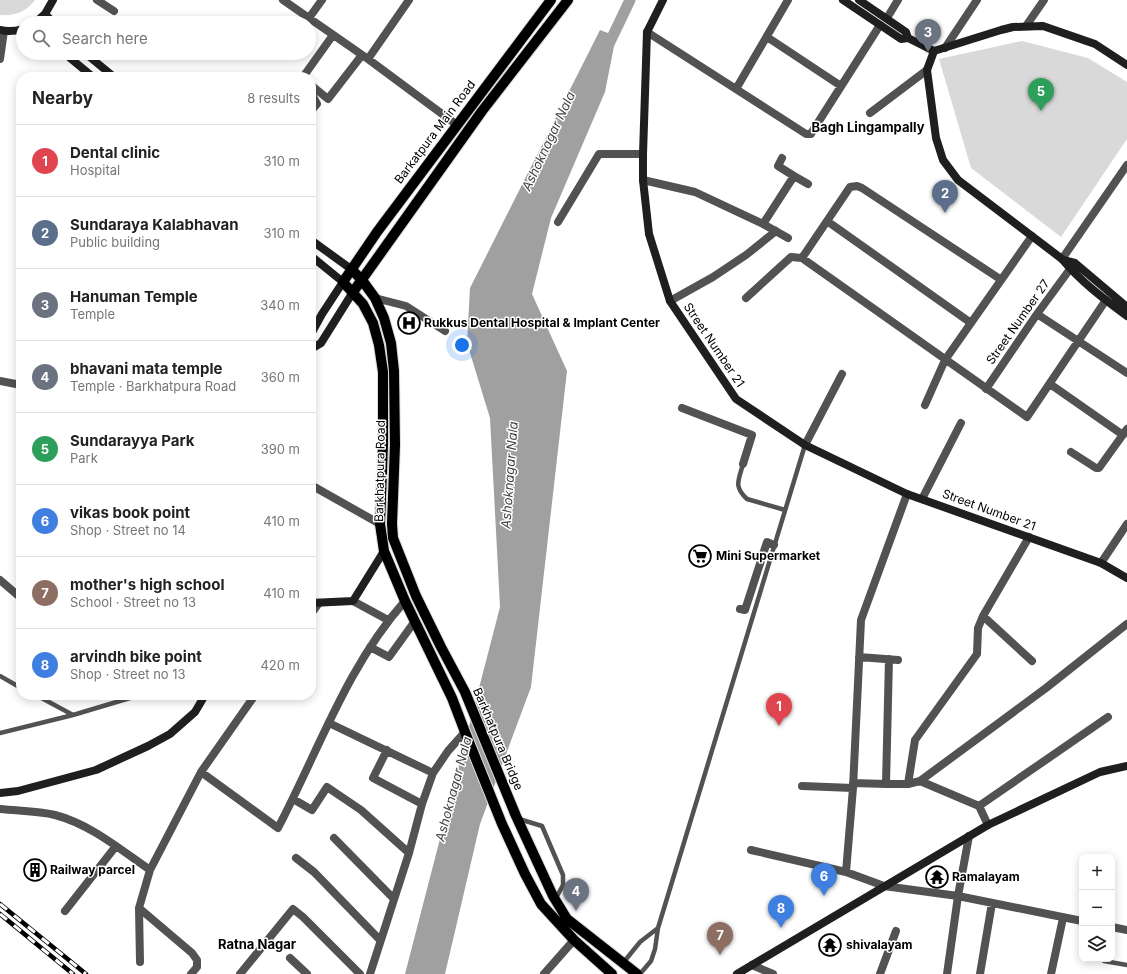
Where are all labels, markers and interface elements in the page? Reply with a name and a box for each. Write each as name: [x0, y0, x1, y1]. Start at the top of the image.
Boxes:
search box: [16, 16, 316, 60]
pin: 3: [915, 19, 941, 52]
icon: search: [30, 27, 52, 49]
text: Search here: [62, 29, 148, 48]
street label: Barkatpura Main Road: [391, 77, 478, 186]
pin: 5: [1028, 78, 1054, 111]
text: Nearby: [32, 88, 93, 108]
water label: Ashoknagar Nala: [518, 89, 578, 194]
text: 8 results: [247, 90, 300, 106]
district label: Bagh Lingampally: [811, 119, 925, 135]
text: Dental clinic: [70, 143, 160, 162]
text: 1: [42, 153, 48, 169]
text: 310 m: [263, 153, 300, 169]
text: Hospital: [70, 162, 120, 178]
pin: 2: [932, 180, 958, 213]
text: Sundaraya Kalabhavan: [70, 215, 239, 234]
text: 2: [41, 225, 49, 241]
text: 310 m: [263, 225, 300, 241]
text: Public building: [70, 234, 160, 250]
street label: Street Number 27: [983, 276, 1053, 367]
text: Hanuman Temple: [70, 287, 198, 306]
text: 3: [41, 297, 49, 313]
text: 340 m: [260, 297, 300, 313]
street label: Street Number 21: [681, 300, 748, 390]
text: Temple: [70, 306, 115, 322]
hospital icon: Rukkus Dental Hospital & Implant Center: [396, 310, 422, 336]
place label: Rukkus Dental Hospital & Implant Center: [424, 315, 660, 330]
your location: [452, 335, 472, 355]
text: bhavani mata temple: [70, 359, 222, 378]
text: 4: [41, 369, 49, 385]
text: 360 m: [261, 369, 300, 385]
text: Temple · Barkhatpura Road: [70, 378, 236, 394]
street label: Barkhatpura Road: [371, 420, 388, 522]
water label: Ashoknagar Nala: [497, 421, 521, 530]
text: Sundarayya Park: [70, 431, 194, 450]
text: 5: [41, 441, 49, 457]
text: 390 m: [261, 441, 300, 457]
text: Park: [70, 450, 98, 466]
street label: Street Number 21: [940, 486, 1038, 533]
text: vikas book point: [70, 503, 190, 522]
text: 6: [41, 513, 49, 529]
text: 410 m: [263, 513, 300, 529]
text: Shop · Street no 14: [70, 522, 186, 538]
supermarket icon: Mini Supermarket: [687, 543, 713, 569]
place label: Mini Supermarket: [716, 548, 821, 563]
text: mother's high school: [70, 575, 225, 594]
text: 7: [41, 585, 49, 601]
text: 410 m: [263, 585, 300, 601]
text: School · Street no 13: [70, 594, 196, 610]
text: arvindh bike point: [70, 647, 202, 666]
text: 8: [41, 657, 49, 673]
text: 420 m: [260, 657, 300, 673]
text: Shop · Street no 13: [70, 666, 186, 682]
street label: Barkhatpura Bridge: [470, 685, 527, 792]
pin: 1: [766, 693, 792, 726]
water label: Ashoknagar Nala: [431, 735, 475, 844]
map controls: [1079, 854, 1115, 962]
button: +: [1079, 854, 1115, 890]
building icon: Railway parcel: [22, 857, 48, 883]
place label: Railway parcel: [50, 862, 135, 877]
pin: 6: [811, 863, 837, 896]
temple icon: Ramalayam: [924, 864, 950, 890]
place label: Ramalayam: [952, 869, 1020, 884]
pin: 4: [563, 878, 589, 911]
button: −: [1079, 890, 1115, 926]
pin: 8: [768, 895, 794, 928]
pin: 7: [707, 922, 733, 955]
button: layers: [1079, 926, 1115, 962]
temple icon: shivalayam: [817, 932, 843, 958]
district label: Ratna Nagar: [218, 936, 297, 952]
place label: shivalayam: [846, 937, 913, 952]

